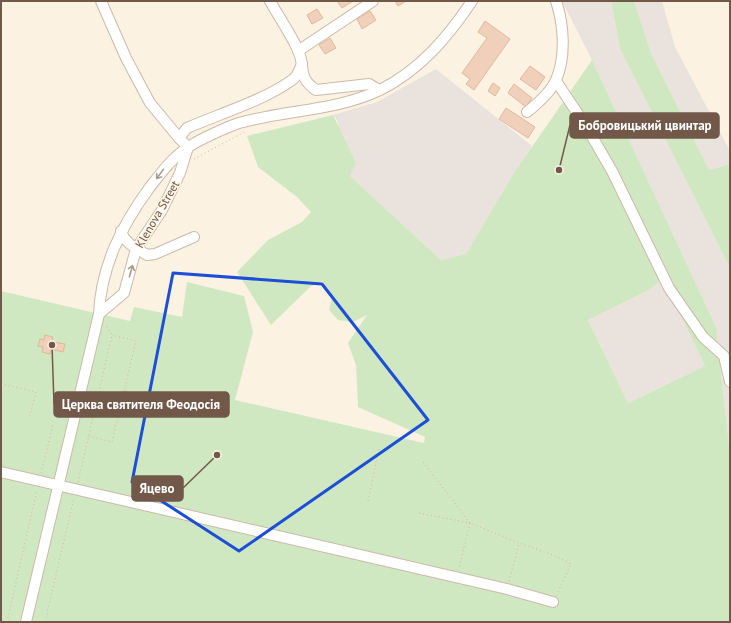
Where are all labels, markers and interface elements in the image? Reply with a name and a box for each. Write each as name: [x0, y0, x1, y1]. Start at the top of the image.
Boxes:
callout: Бобровицький цвинтар: [570, 113, 719, 138]
text: Бобровицький цвинтар: [578, 117, 712, 134]
one-way arrow: [156, 169, 164, 180]
street label: Klenova Street: [132, 178, 182, 250]
one-way arrow: [128, 265, 135, 278]
callout: Церква святителя Феодосія: [54, 392, 229, 417]
text: Церква святителя Феодосія: [62, 396, 220, 413]
callout: Яцево: [132, 476, 183, 501]
text: Яцево: [140, 480, 174, 497]

